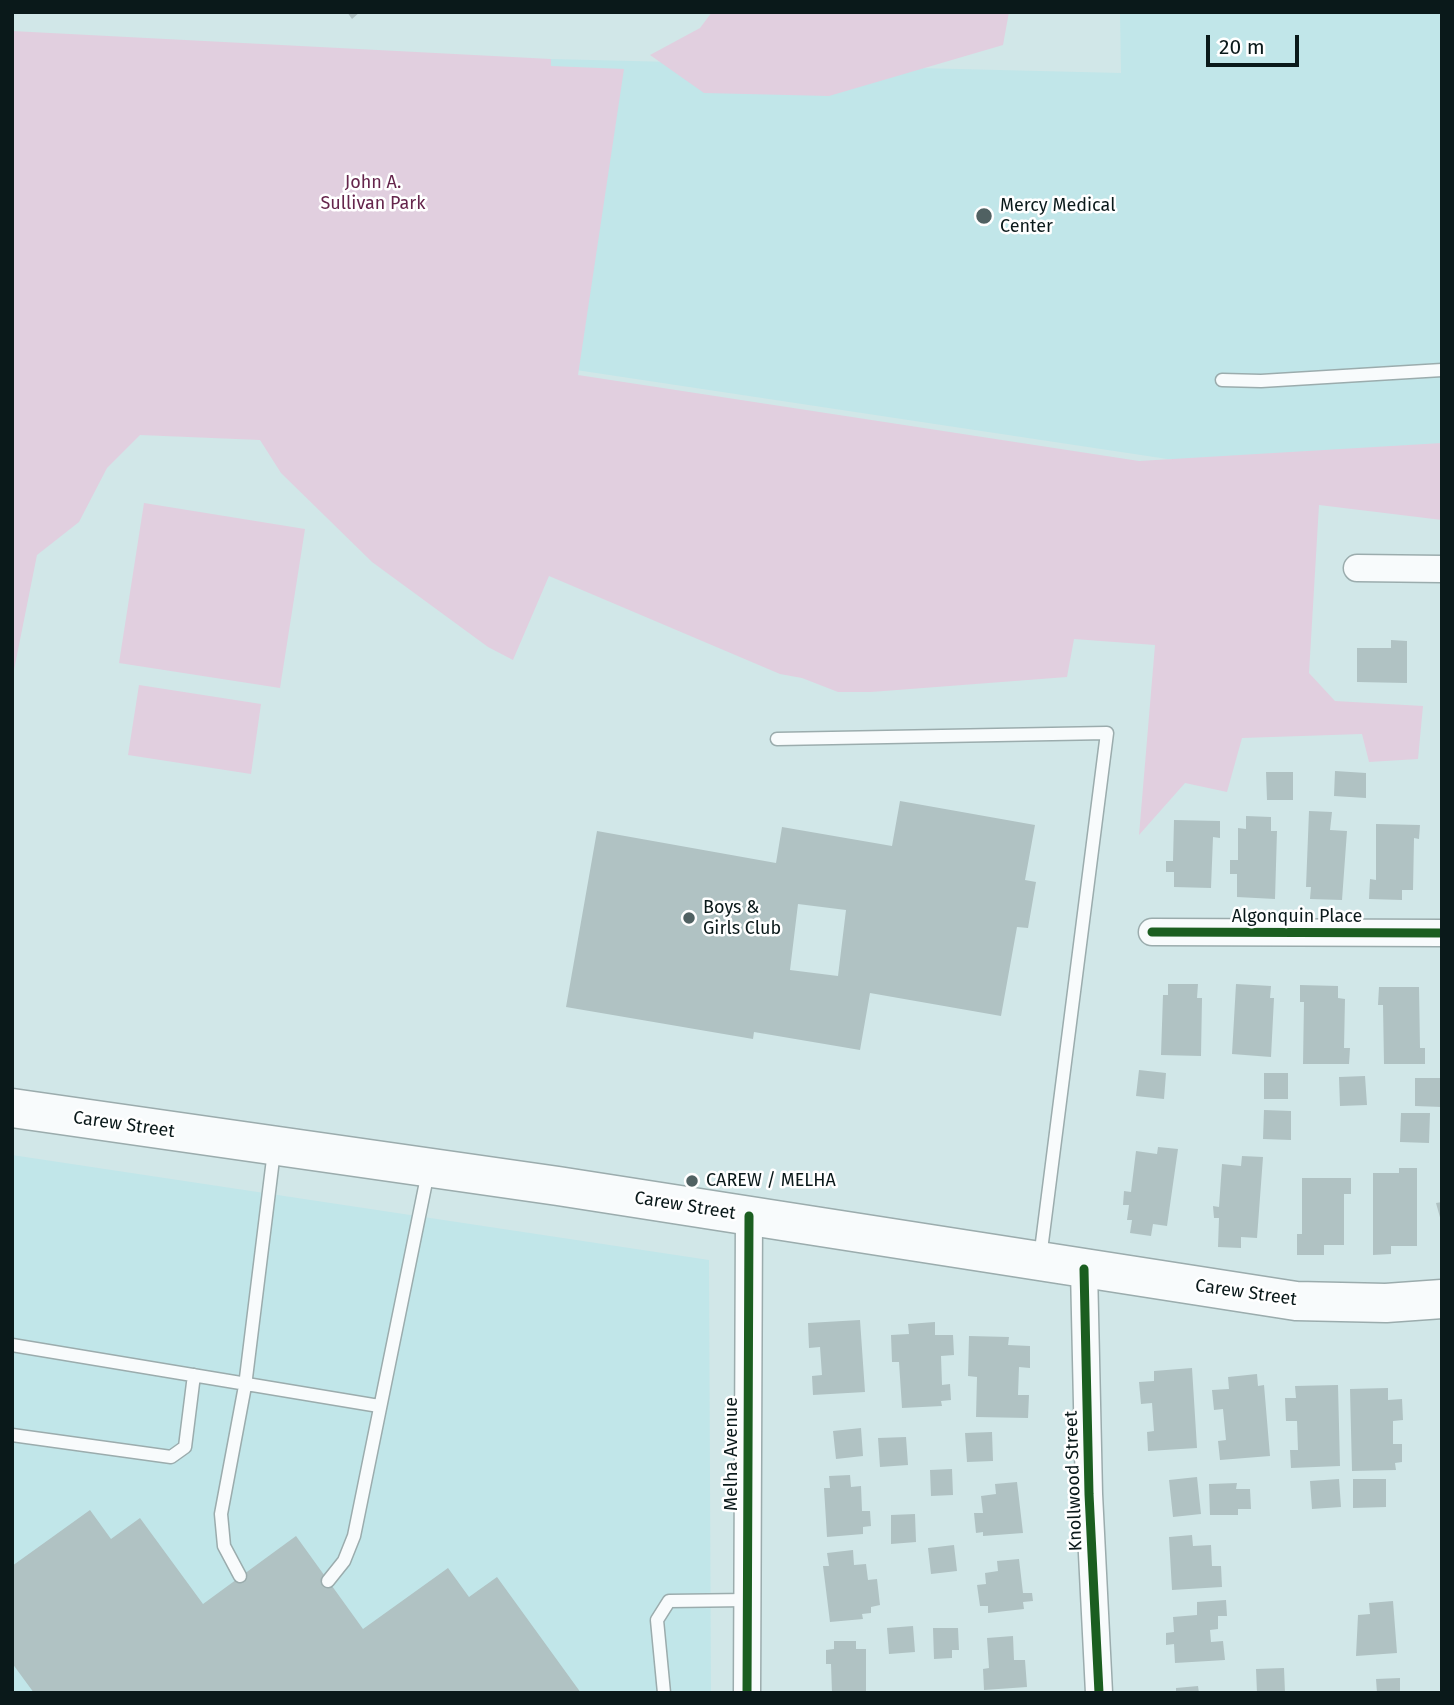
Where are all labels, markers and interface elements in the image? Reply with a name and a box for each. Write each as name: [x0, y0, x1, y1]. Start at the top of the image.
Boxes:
scale bar: [1209, 21, 1302, 65]
text: 20 m: [1219, 34, 1265, 60]
park label: John A. Sullivan Park: [320, 172, 426, 214]
place label: Mercy Medical Center: [1000, 195, 1115, 238]
marker: Mercy Medical Center: [974, 206, 994, 226]
place label: Boys & Girls Club: [703, 897, 781, 940]
street label: Algonquin Place: [1232, 906, 1362, 928]
marker: Boys & Girls Club: [681, 910, 697, 926]
street label: Carew Street: [72, 1107, 176, 1143]
place label: CAREW / MELHA: [706, 1170, 836, 1192]
marker: CAREW / MELHA: [684, 1173, 700, 1189]
street label: Carew Street: [633, 1187, 737, 1225]
street label: Carew Street: [1194, 1275, 1298, 1311]
street label: Melha Avenue: [721, 1397, 743, 1511]
street label: Knollwood Street: [1061, 1410, 1087, 1552]

